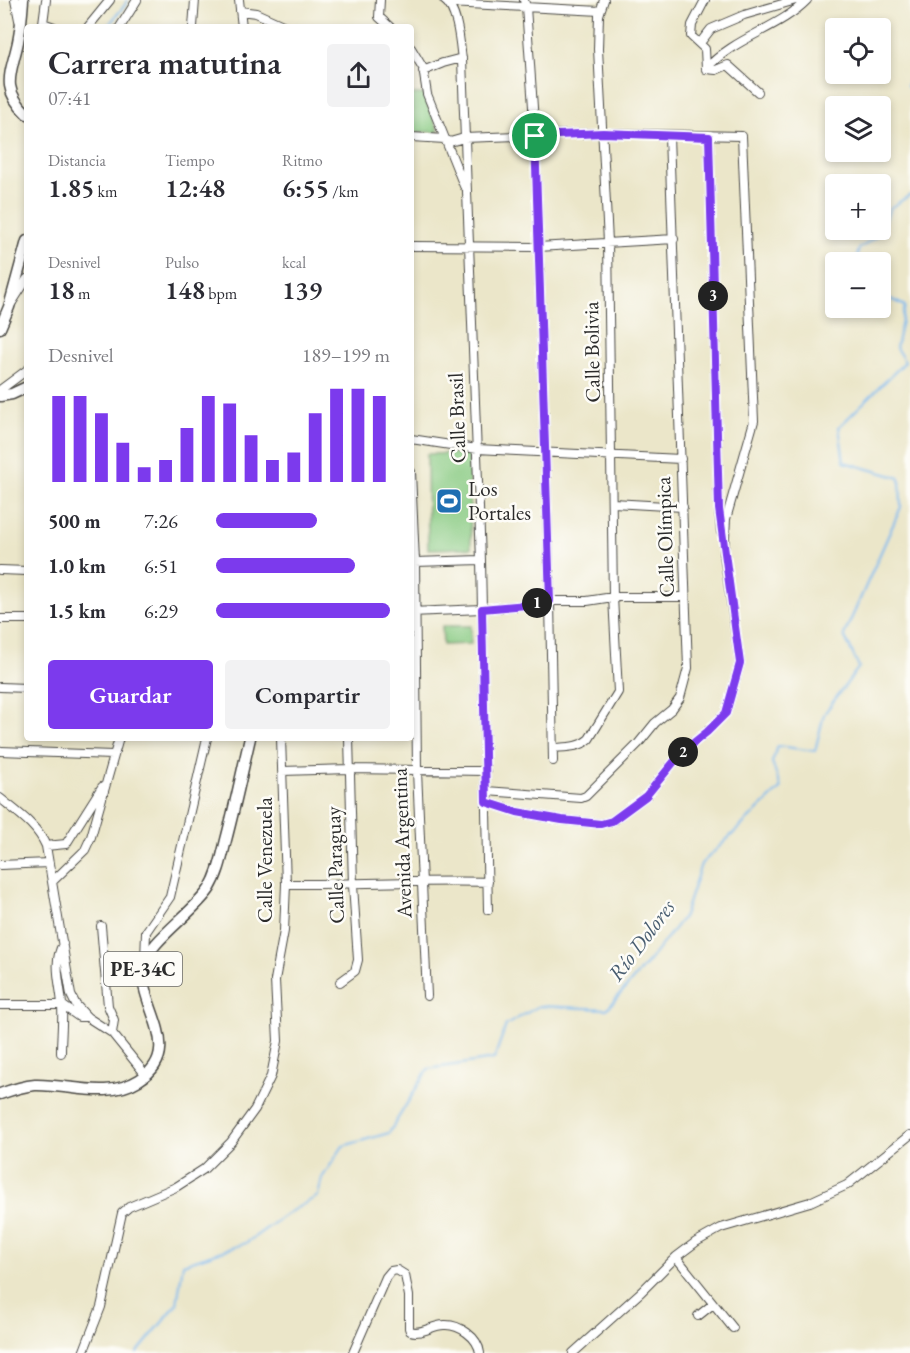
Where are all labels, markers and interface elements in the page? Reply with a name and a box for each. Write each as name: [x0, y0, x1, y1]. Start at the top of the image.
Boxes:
map controls: [825, 18, 891, 318]
button: locate: [825, 18, 891, 84]
text: Carrera matutina: [48, 41, 281, 84]
button: share: [327, 44, 390, 107]
text: 07:41: [48, 85, 91, 111]
button: layers: [825, 96, 891, 162]
pin: [509, 110, 560, 161]
icon: arrive: [518, 119, 551, 152]
text: Distancia: [48, 150, 106, 171]
text: Tiempo: [165, 150, 215, 171]
text: Ritmo: [282, 150, 323, 171]
text: 1.85: [48, 171, 94, 205]
text: 12:48: [165, 171, 225, 205]
text: 6:55: [282, 171, 329, 205]
button: +: [825, 174, 891, 240]
text: km: [94, 181, 117, 202]
text: /km: [329, 181, 359, 202]
text: Desnivel: [48, 252, 101, 273]
text: Pulso: [165, 252, 199, 273]
text: kcal: [282, 252, 306, 273]
button: −: [825, 252, 891, 318]
text: 18: [48, 273, 75, 307]
text: 148: [165, 273, 205, 307]
text: 139: [282, 273, 322, 307]
pin: 3: [698, 281, 728, 311]
text: m: [75, 283, 90, 304]
text: bpm: [205, 283, 237, 304]
text: 3: [709, 285, 717, 306]
street label: Calle Bolivia: [577, 301, 606, 403]
text: Desnivel: [48, 342, 114, 368]
text: 189–199 m: [302, 342, 390, 368]
street label: Calle Brasil: [441, 372, 472, 464]
place label: Los Portales: [468, 475, 531, 526]
street label: Calle Olímpica: [649, 475, 680, 598]
sports icon: Los Portales: [434, 486, 464, 516]
text: 500 m: [48, 508, 101, 534]
text: 7:26: [144, 508, 178, 534]
text: 1.0 km: [48, 553, 106, 579]
text: 6:51: [144, 553, 178, 579]
pin: 1: [522, 588, 552, 618]
text: 1: [533, 592, 541, 613]
text: 1.5 km: [48, 598, 106, 624]
text: 6:29: [144, 598, 178, 624]
button: Guardar: [48, 660, 213, 729]
button: Compartir: [225, 660, 390, 729]
pin: 2: [668, 737, 698, 767]
text: 2: [679, 741, 687, 762]
street label: Avenida Argentina: [385, 767, 418, 920]
street label: Calle Venezuela: [251, 796, 278, 923]
street label: Calle Paraguay: [319, 805, 350, 924]
water label: Río Dolores: [601, 893, 682, 987]
road number: PE-34C: [104, 952, 182, 986]

